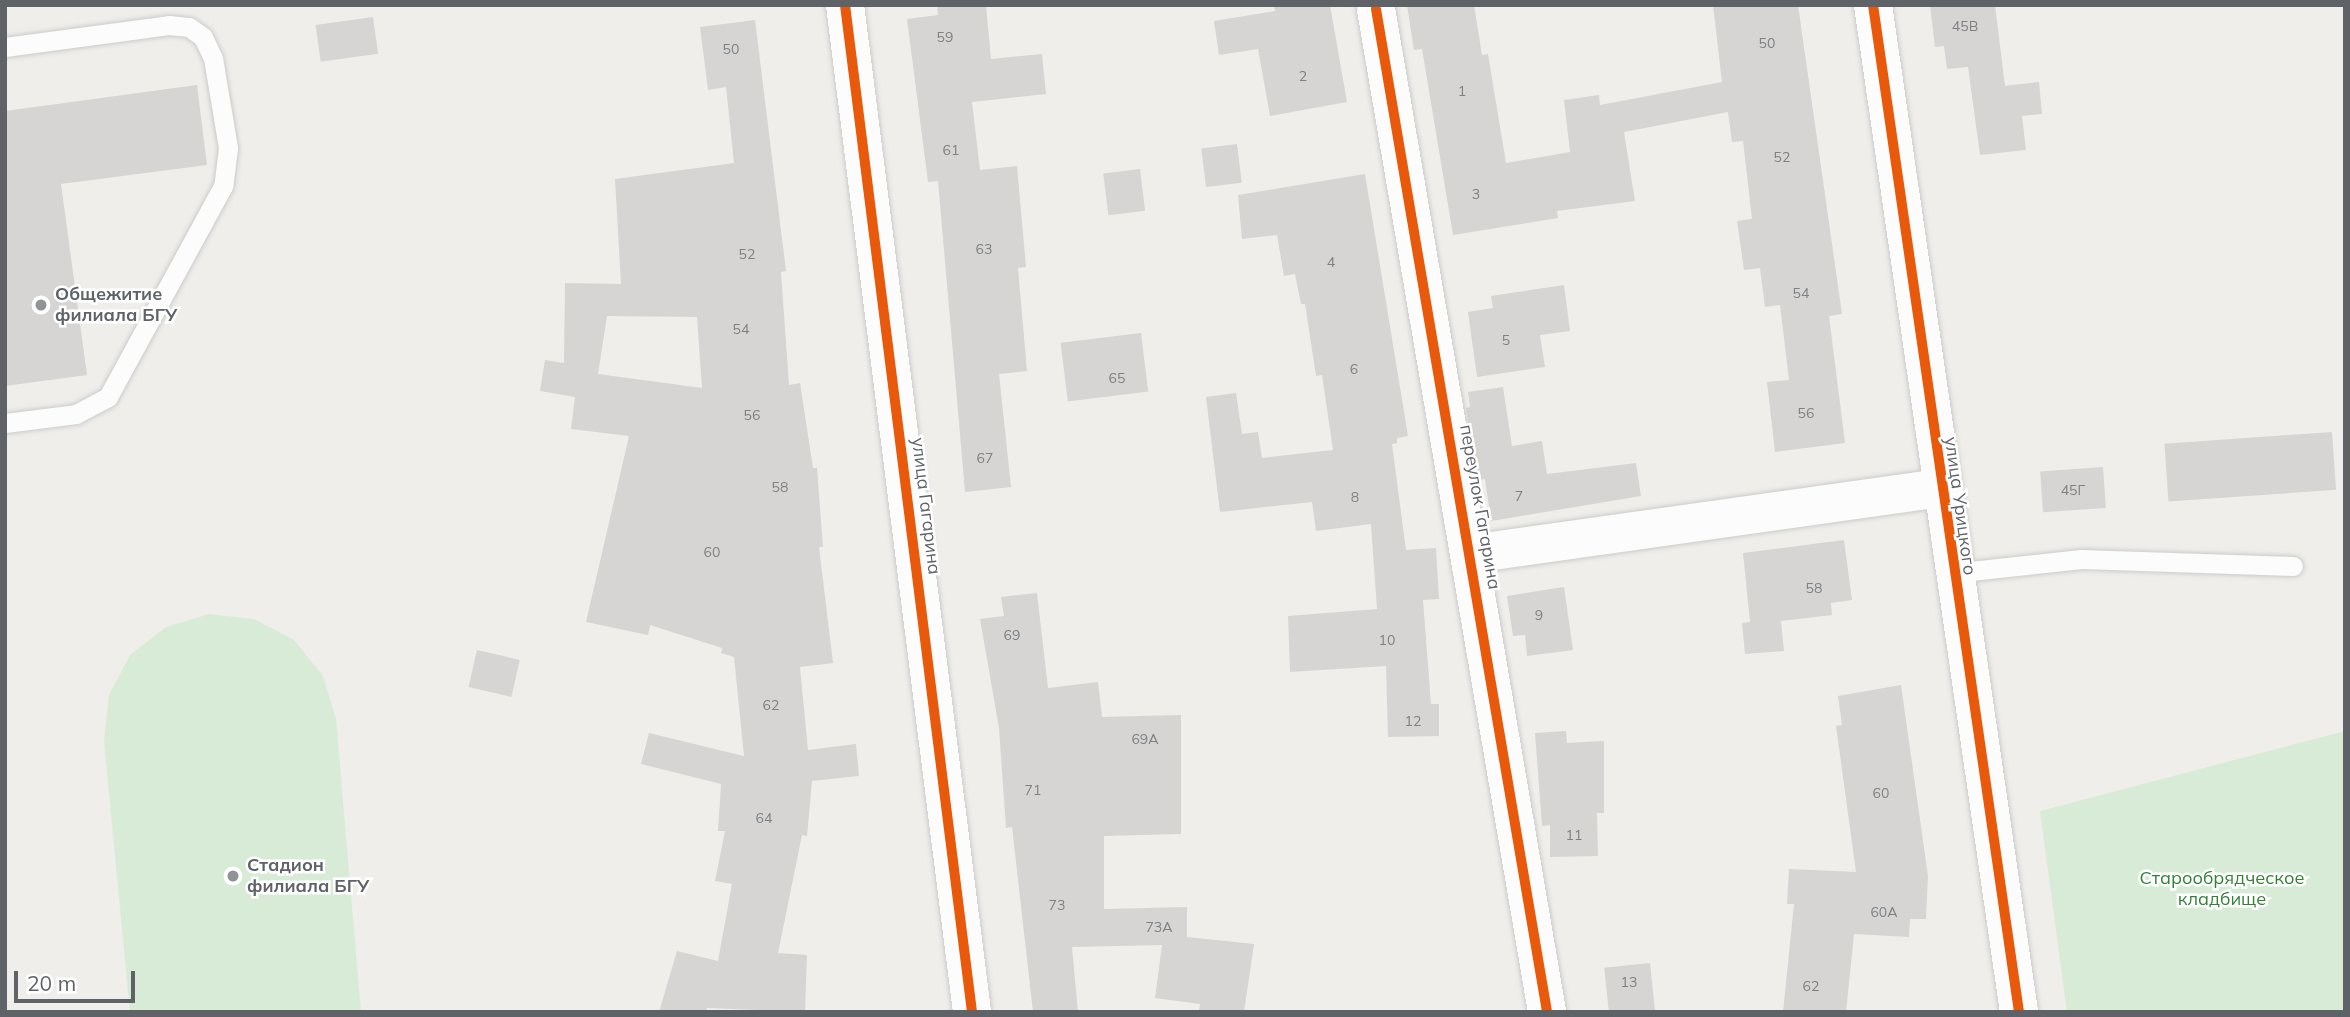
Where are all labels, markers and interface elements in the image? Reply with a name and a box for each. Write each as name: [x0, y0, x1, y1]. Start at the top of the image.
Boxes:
house number: 45В: [1952, 18, 1978, 34]
house number: 59: [937, 29, 953, 45]
house number: 50: [1759, 35, 1775, 51]
house number: 50: [723, 41, 739, 57]
house number: 2: [1299, 68, 1307, 84]
house number: 1: [1458, 83, 1466, 99]
house number: 61: [943, 142, 959, 158]
house number: 52: [1774, 149, 1790, 165]
house number: 3: [1472, 186, 1480, 202]
house number: 63: [976, 241, 992, 257]
house number: 52: [739, 246, 755, 262]
house number: 4: [1327, 254, 1335, 270]
place label: Общежитие филиала БГУ: [55, 284, 177, 326]
house number: 54: [1793, 285, 1809, 301]
marker: Общежитие филиала БГУ: [33, 297, 49, 313]
house number: 54: [733, 321, 749, 337]
house number: 5: [1502, 332, 1510, 348]
house number: 6: [1350, 361, 1358, 377]
house number: 65: [1109, 370, 1125, 386]
house number: 56: [1798, 405, 1814, 421]
house number: 56: [744, 407, 760, 423]
street label: переулок Гагарина: [1455, 423, 1505, 591]
street label: улица Урицкого: [1940, 435, 1980, 577]
street label: улица Гагарина: [907, 436, 945, 576]
house number: 67: [977, 450, 993, 466]
house number: 58: [772, 479, 788, 495]
house number: 45Г: [2061, 482, 2085, 498]
house number: 7: [1515, 488, 1523, 504]
house number: 8: [1351, 489, 1359, 505]
house number: 60: [704, 544, 720, 560]
house number: 58: [1806, 580, 1822, 596]
house number: 9: [1535, 607, 1543, 623]
house number: 69: [1004, 627, 1020, 643]
house number: 10: [1379, 632, 1395, 648]
house number: 62: [763, 697, 779, 713]
house number: 12: [1405, 713, 1421, 729]
house number: 69А: [1131, 731, 1159, 747]
house number: 71: [1025, 782, 1041, 798]
house number: 60: [1873, 785, 1889, 801]
house number: 64: [756, 810, 772, 826]
house number: 11: [1566, 827, 1582, 843]
place label: Стадион филиала БГУ: [247, 855, 369, 898]
marker: Стадион филиала БГУ: [225, 868, 241, 884]
park label: Старообрядческое кладбище: [2140, 868, 2304, 910]
house number: 73: [1049, 897, 1065, 913]
house number: 60А: [1870, 904, 1898, 920]
house number: 73А: [1145, 919, 1173, 935]
scale bar: [18, 958, 138, 1002]
text: 20 m: [27, 970, 76, 996]
house number: 13: [1621, 974, 1637, 990]
house number: 62: [1803, 978, 1819, 994]

